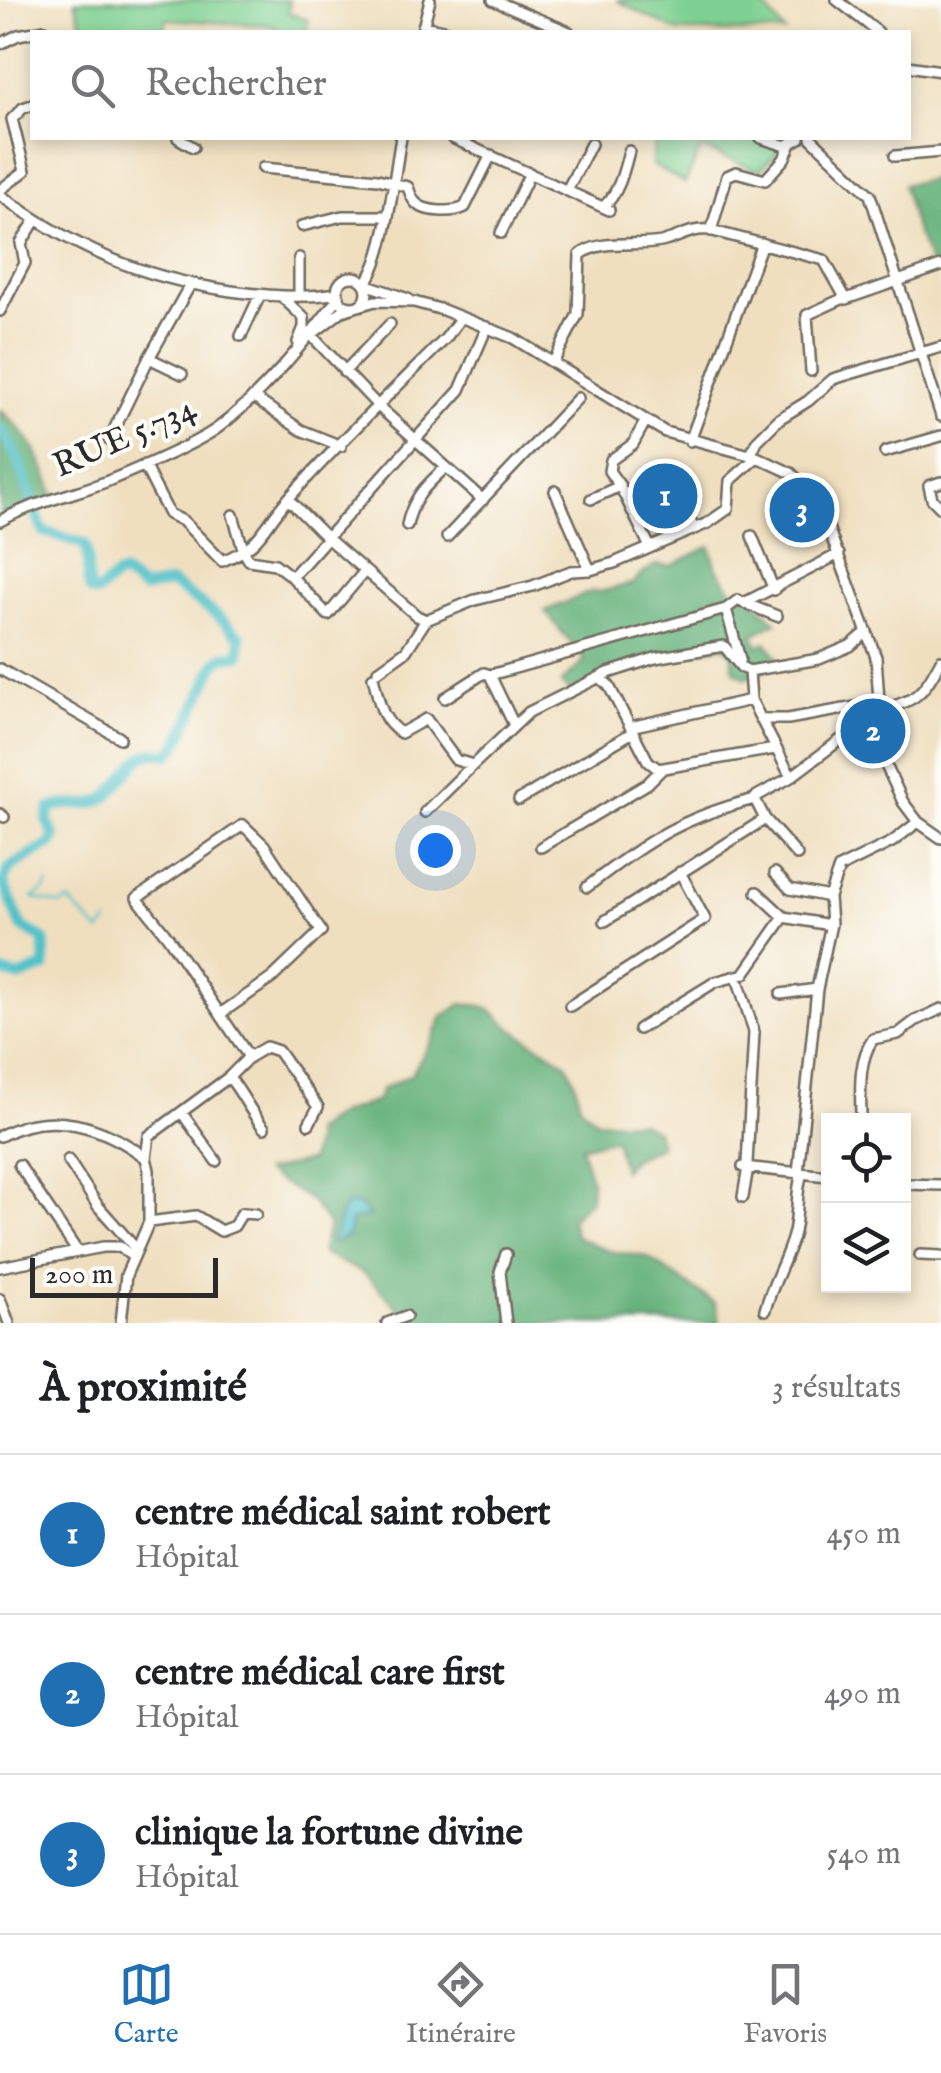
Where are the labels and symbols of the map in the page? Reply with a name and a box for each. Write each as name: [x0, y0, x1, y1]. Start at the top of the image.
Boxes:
street label: RUE 5.734: [47, 387, 203, 489]
pin: 1: [632, 458, 698, 534]
pin: 3: [770, 472, 834, 548]
pin: 2: [840, 694, 906, 768]
your location: [410, 825, 461, 876]
scale bar: [30, 1253, 218, 1298]

